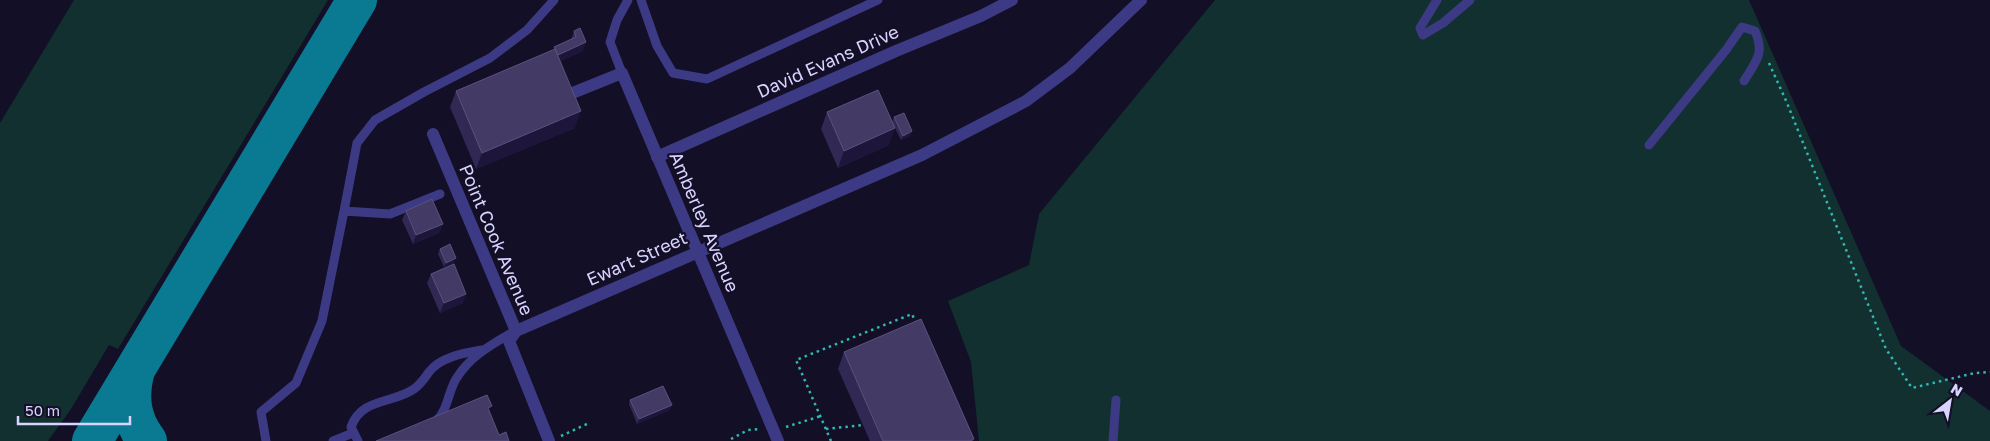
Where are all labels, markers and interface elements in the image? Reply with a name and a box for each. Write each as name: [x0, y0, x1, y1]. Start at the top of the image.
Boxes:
street label: David Evans Drive: [753, 20, 902, 102]
street label: Amberley Avenue: [665, 148, 744, 295]
street label: Point Cook Avenue: [455, 161, 539, 318]
street label: Ewart Street: [583, 226, 690, 290]
north arrow: [1925, 376, 1975, 426]
text: N: [1948, 379, 1966, 399]
scale bar: [18, 394, 130, 426]
text: 50 m: [25, 401, 60, 419]

